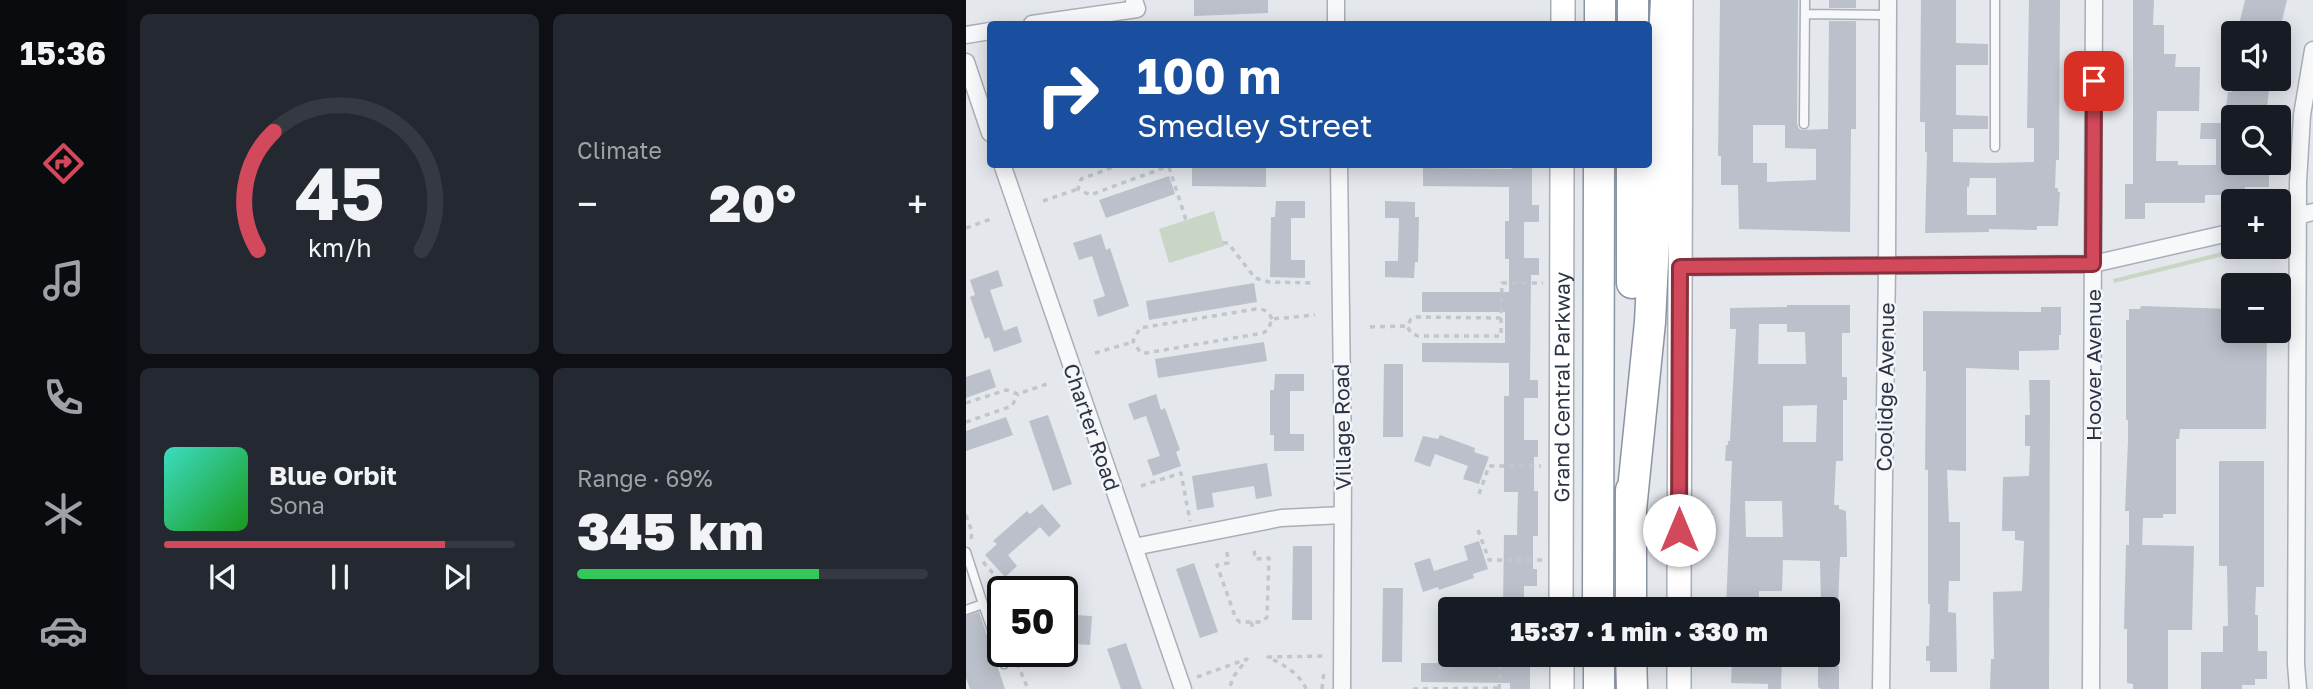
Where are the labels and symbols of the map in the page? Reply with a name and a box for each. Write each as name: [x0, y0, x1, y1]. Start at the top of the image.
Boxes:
pin: [2064, 51, 2124, 111]
street label: Grand Central Parkway: [1548, 271, 1575, 502]
street label: Hoover Avenue: [2080, 289, 2106, 441]
street label: Coolidge Avenue: [1871, 302, 1899, 472]
street label: Charter Road: [1058, 360, 1126, 494]
street label: Village Road: [1328, 363, 1356, 491]
position arrow: [1642, 493, 1716, 567]
speed limit sign: 50: [987, 576, 1078, 667]

